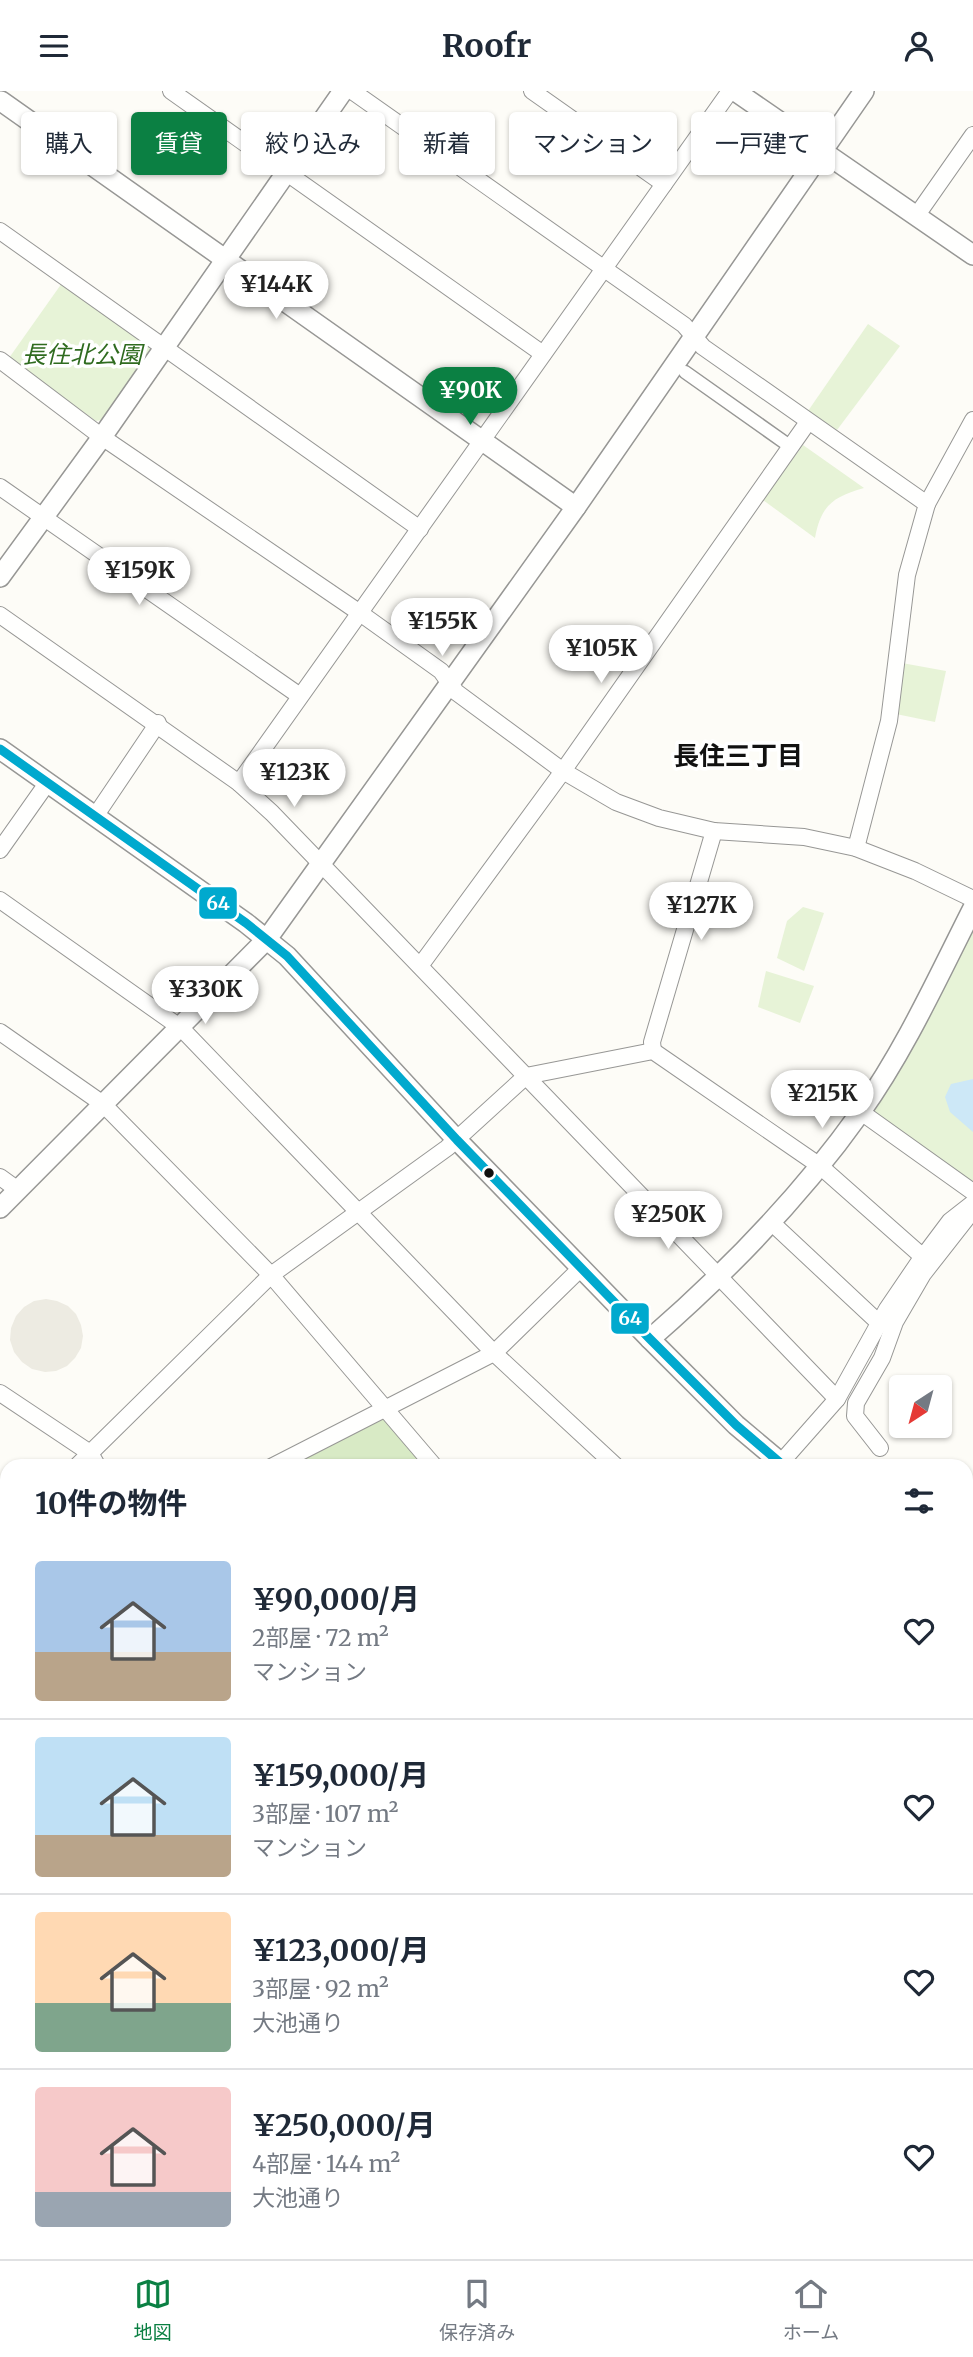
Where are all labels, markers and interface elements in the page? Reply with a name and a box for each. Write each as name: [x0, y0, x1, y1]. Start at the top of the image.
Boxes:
text: Roofr: [442, 26, 531, 66]
icon: menu: [35, 27, 73, 65]
icon: person: [900, 27, 938, 65]
chip: 購入: [21, 112, 117, 175]
chip: 賃貸: [131, 112, 227, 175]
chip: 絞り込み: [241, 112, 385, 175]
chip: 新着: [399, 112, 495, 175]
chip: マンション: [509, 112, 677, 175]
chip: 一戸建て: [691, 112, 835, 175]
pin: ¥144K: [227, 261, 325, 321]
text: ¥144K: [240, 269, 312, 298]
park label: 長住北公園: [22, 339, 145, 370]
pin: ¥90K: [429, 367, 511, 427]
text: ¥90K: [438, 375, 502, 404]
pin: ¥159K: [90, 547, 188, 607]
text: ¥159K: [103, 555, 175, 584]
pin: ¥155K: [393, 599, 491, 658]
text: ¥155K: [407, 606, 477, 635]
pin: ¥105K: [552, 625, 650, 685]
text: ¥105K: [565, 633, 637, 662]
district label: 長住三丁目: [673, 739, 803, 772]
pin: ¥123K: [245, 749, 343, 809]
text: ¥123K: [259, 757, 329, 786]
pin: ¥127K: [652, 883, 750, 942]
line badge: 64: [198, 886, 238, 920]
text: ¥127K: [665, 890, 737, 919]
text: 64: [206, 891, 230, 915]
pin: ¥330K: [156, 967, 254, 1026]
text: ¥330K: [168, 974, 242, 1003]
pin: ¥215K: [773, 1070, 871, 1130]
text: ¥215K: [787, 1078, 857, 1107]
unlabelled marker: [482, 1166, 496, 1180]
pin: ¥250K: [619, 1191, 717, 1251]
text: ¥250K: [630, 1199, 706, 1228]
line badge: 64: [610, 1302, 650, 1335]
text: 64: [618, 1306, 642, 1330]
north arrow: [889, 1375, 952, 1439]
map controls: [889, 1375, 952, 1438]
icon: filters: [900, 1482, 938, 1520]
text: 10件の物件: [35, 1484, 188, 1522]
text: ¥90,000/月: [252, 1580, 420, 1618]
icon: home: [91, 1589, 175, 1673]
icon: heart: [900, 1612, 938, 1650]
text: 2部屋 · 72 m²: [252, 1623, 389, 1652]
text: マンション: [252, 1657, 367, 1686]
text: ¥159,000/月: [252, 1756, 429, 1794]
icon: home: [91, 1765, 175, 1849]
icon: heart: [900, 1788, 938, 1826]
text: 3部屋 · 107 m²: [252, 1799, 398, 1828]
text: マンション: [252, 1833, 367, 1862]
text: ¥123,000/月: [252, 1931, 430, 1969]
icon: home: [91, 1940, 175, 2024]
icon: heart: [900, 1963, 938, 2001]
text: 3部屋 · 92 m²: [252, 1974, 389, 2003]
text: 大池通り: [252, 2008, 344, 2037]
text: ¥250,000/月: [252, 2106, 436, 2144]
icon: home: [91, 2115, 175, 2199]
icon: heart: [900, 2138, 938, 2176]
text: 4部屋 · 144 m²: [252, 2149, 400, 2178]
text: 大池通り: [252, 2183, 344, 2212]
tab: 地図: [134, 2275, 172, 2344]
tab: 保存済み: [439, 2275, 515, 2344]
tab: ホーム: [783, 2275, 839, 2344]

